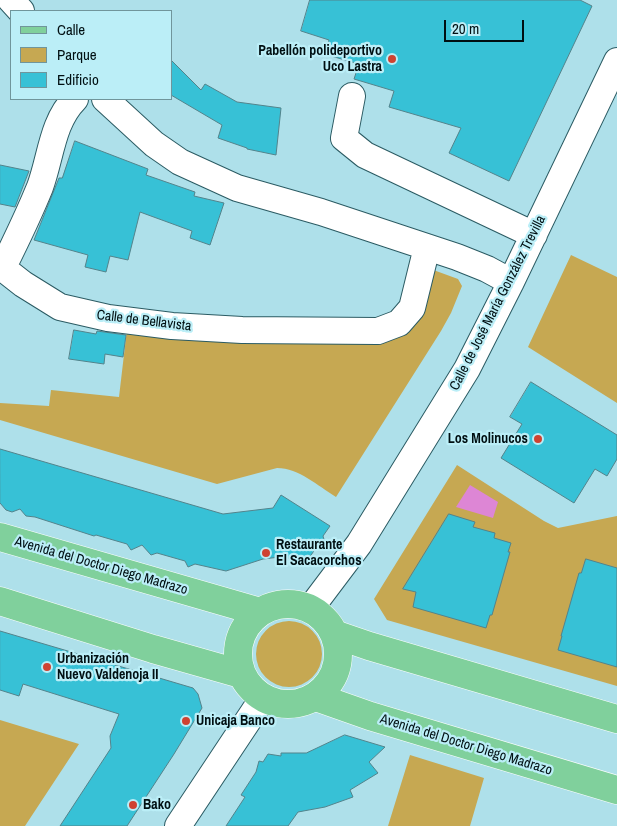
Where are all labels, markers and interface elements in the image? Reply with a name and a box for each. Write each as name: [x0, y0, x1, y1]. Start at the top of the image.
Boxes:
legend: [10, 10, 172, 100]
scale bar: [447, 10, 527, 42]
text: 20 m: [452, 18, 479, 39]
text: Calle: [57, 19, 85, 40]
place label: Pabellón polideportivo Uco Lastra: [258, 43, 382, 75]
text: Parque: [57, 44, 97, 65]
marker: Pabellón polideportivo Uco Lastra: [386, 53, 398, 65]
text: Edificio: [57, 69, 99, 90]
street label: Calle de José María González Trevilla: [446, 213, 550, 393]
street label: Calle de Bellavista: [96, 307, 192, 335]
place label: Los Molinucos: [448, 431, 528, 447]
marker: Los Molinucos: [532, 433, 544, 445]
street label: Avenida del Doctor Diego Madrazo: [13, 533, 189, 599]
place label: Restaurante El Sacacorchos: [276, 537, 362, 570]
marker: Restaurante El Sacacorchos: [260, 547, 272, 559]
place label: Urbanización Nuevo Valdenoja II: [57, 651, 158, 684]
marker: Urbanización Nuevo Valdenoja II: [41, 661, 53, 673]
street label: Avenida del Doctor Diego Madrazo: [378, 711, 554, 779]
place label: Unicaja Banco: [196, 713, 275, 729]
marker: Unicaja Banco: [180, 715, 192, 727]
place label: Bako: [143, 797, 171, 813]
marker: Bako: [127, 799, 139, 811]

